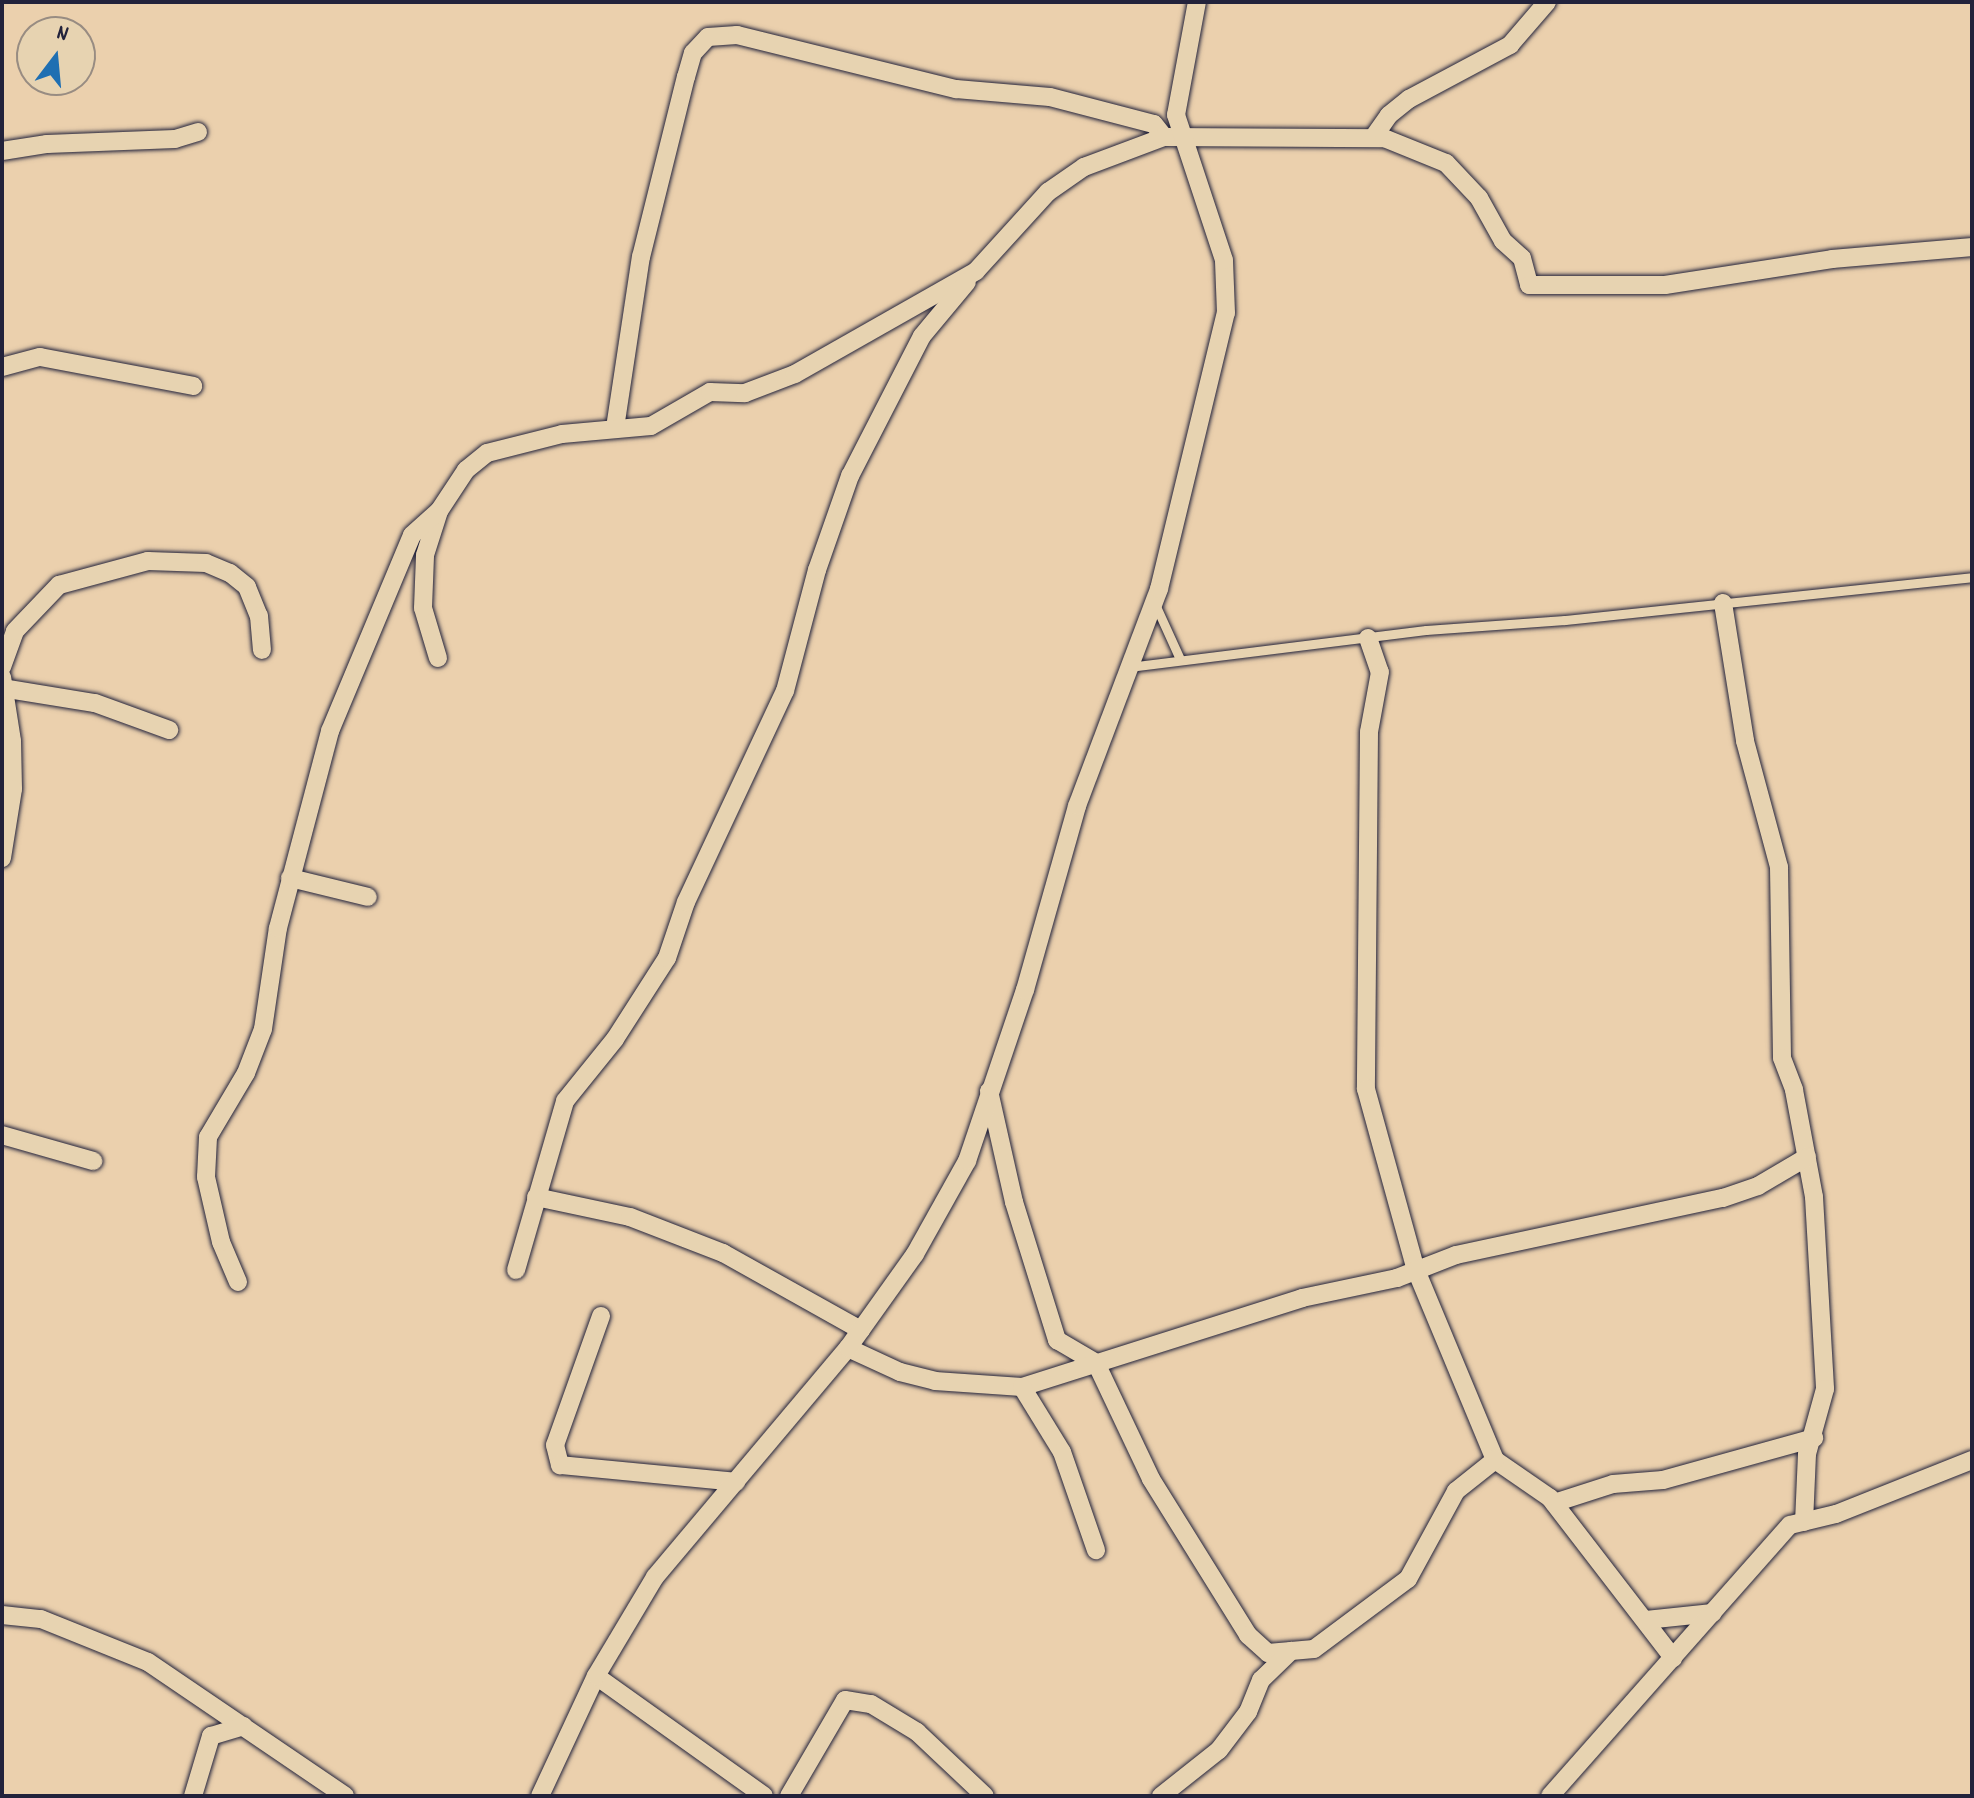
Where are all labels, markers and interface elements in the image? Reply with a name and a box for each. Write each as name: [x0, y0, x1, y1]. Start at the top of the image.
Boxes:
north arrow: [16, 16, 96, 96]
text: N: [53, 18, 72, 51]

